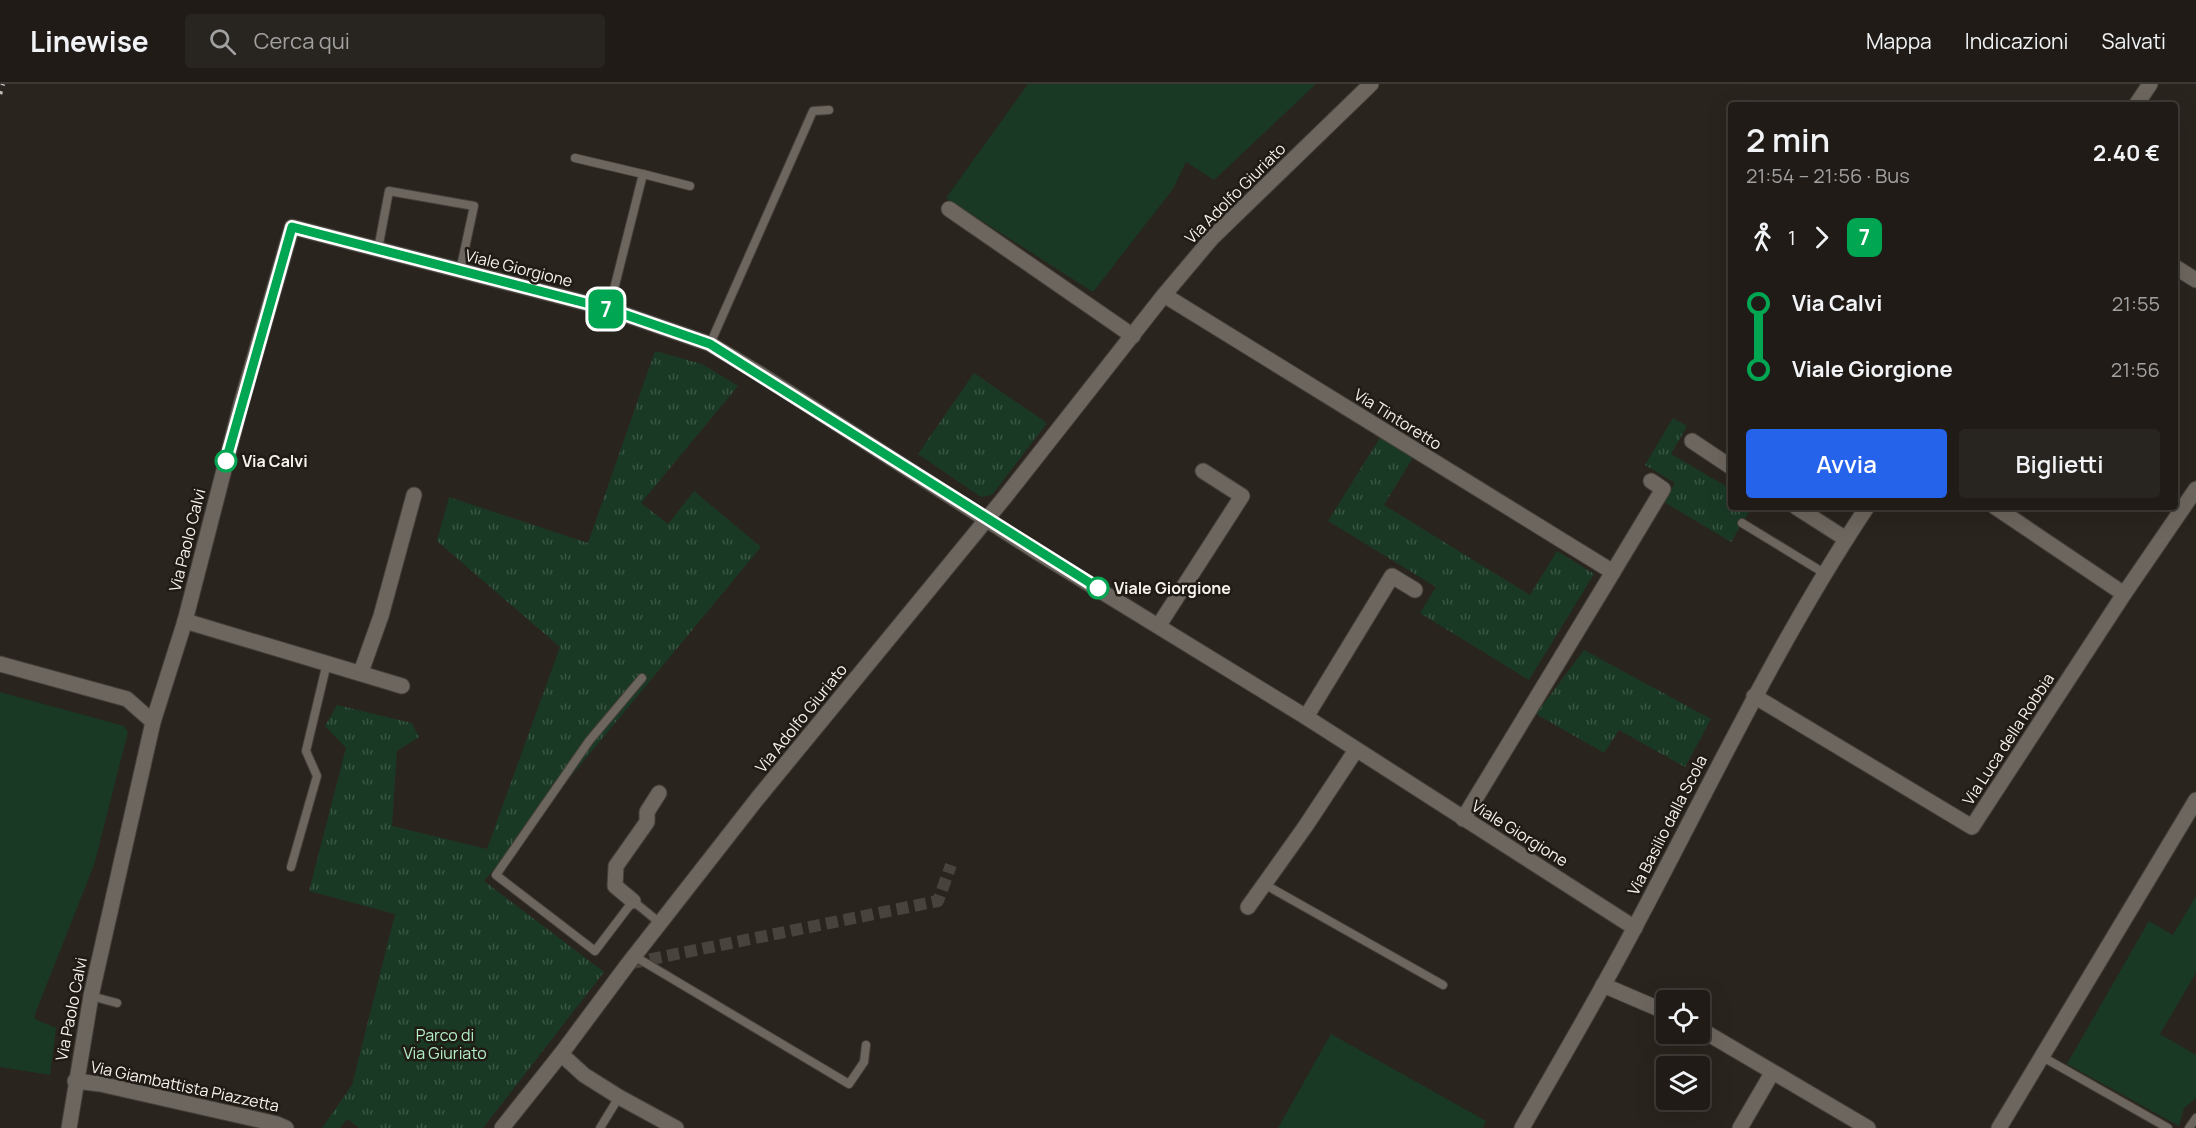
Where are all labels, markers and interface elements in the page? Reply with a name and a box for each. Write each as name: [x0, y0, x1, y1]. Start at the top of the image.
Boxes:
search box: [185, 14, 605, 68]
text: Linewise: [30, 22, 149, 60]
icon: search: [206, 25, 239, 58]
text: Cerca qui: [254, 26, 350, 56]
text: Mappa: [1866, 27, 1932, 55]
text: Indicazioni: [1965, 27, 2068, 55]
text: Salvati: [2101, 27, 2166, 55]
text: 2 min: [1746, 117, 1830, 162]
street label: Via Adolfo Giuriato: [1180, 138, 1290, 248]
text: 2.40 €: [2093, 138, 2160, 168]
text: 21:54 – 21:56 · Bus: [1746, 162, 1910, 189]
icon: walk: [1746, 221, 1779, 254]
icon: forward: [1805, 221, 1838, 254]
text: 7: [1859, 223, 1870, 251]
text: 1: [1788, 224, 1796, 251]
street label: Viale Giorgione: [463, 244, 575, 292]
text: Via Calvi: [1792, 288, 1882, 318]
line badge: 7: [586, 290, 626, 328]
text: 21:55: [2112, 290, 2160, 317]
text: 7: [600, 295, 612, 323]
text: Viale Giorgione: [1792, 354, 1953, 384]
text: 21:56: [2111, 356, 2160, 383]
street label: Via Tintoretto: [1350, 383, 1446, 455]
button: Avvia: [1746, 429, 1947, 498]
button: Biglietti: [1959, 429, 2160, 498]
marker: Via Calvi: [215, 450, 237, 472]
place label: Via Calvi: [242, 450, 308, 472]
street label: Via Paolo Calvi: [164, 486, 210, 594]
marker: Viale Giorgione: [1087, 577, 1109, 599]
place label: Viale Giorgione: [1114, 577, 1231, 599]
street label: Via Adolfo Giuriato: [750, 659, 852, 777]
street label: Via Luca della Robbia: [1957, 669, 2059, 809]
street label: Via Basilio dalla Scola: [1622, 751, 1712, 899]
street label: Viale Giorgione: [1468, 795, 1572, 871]
street label: Via Paolo Calvi: [50, 955, 92, 1063]
map controls: [1656, 990, 1710, 1110]
button: locate: [1656, 990, 1710, 1044]
park label: Parco di Via Giuriato: [403, 1024, 487, 1064]
street label: Via Giambattista Piazzetta: [89, 1055, 281, 1117]
button: layers: [1656, 1056, 1710, 1110]

